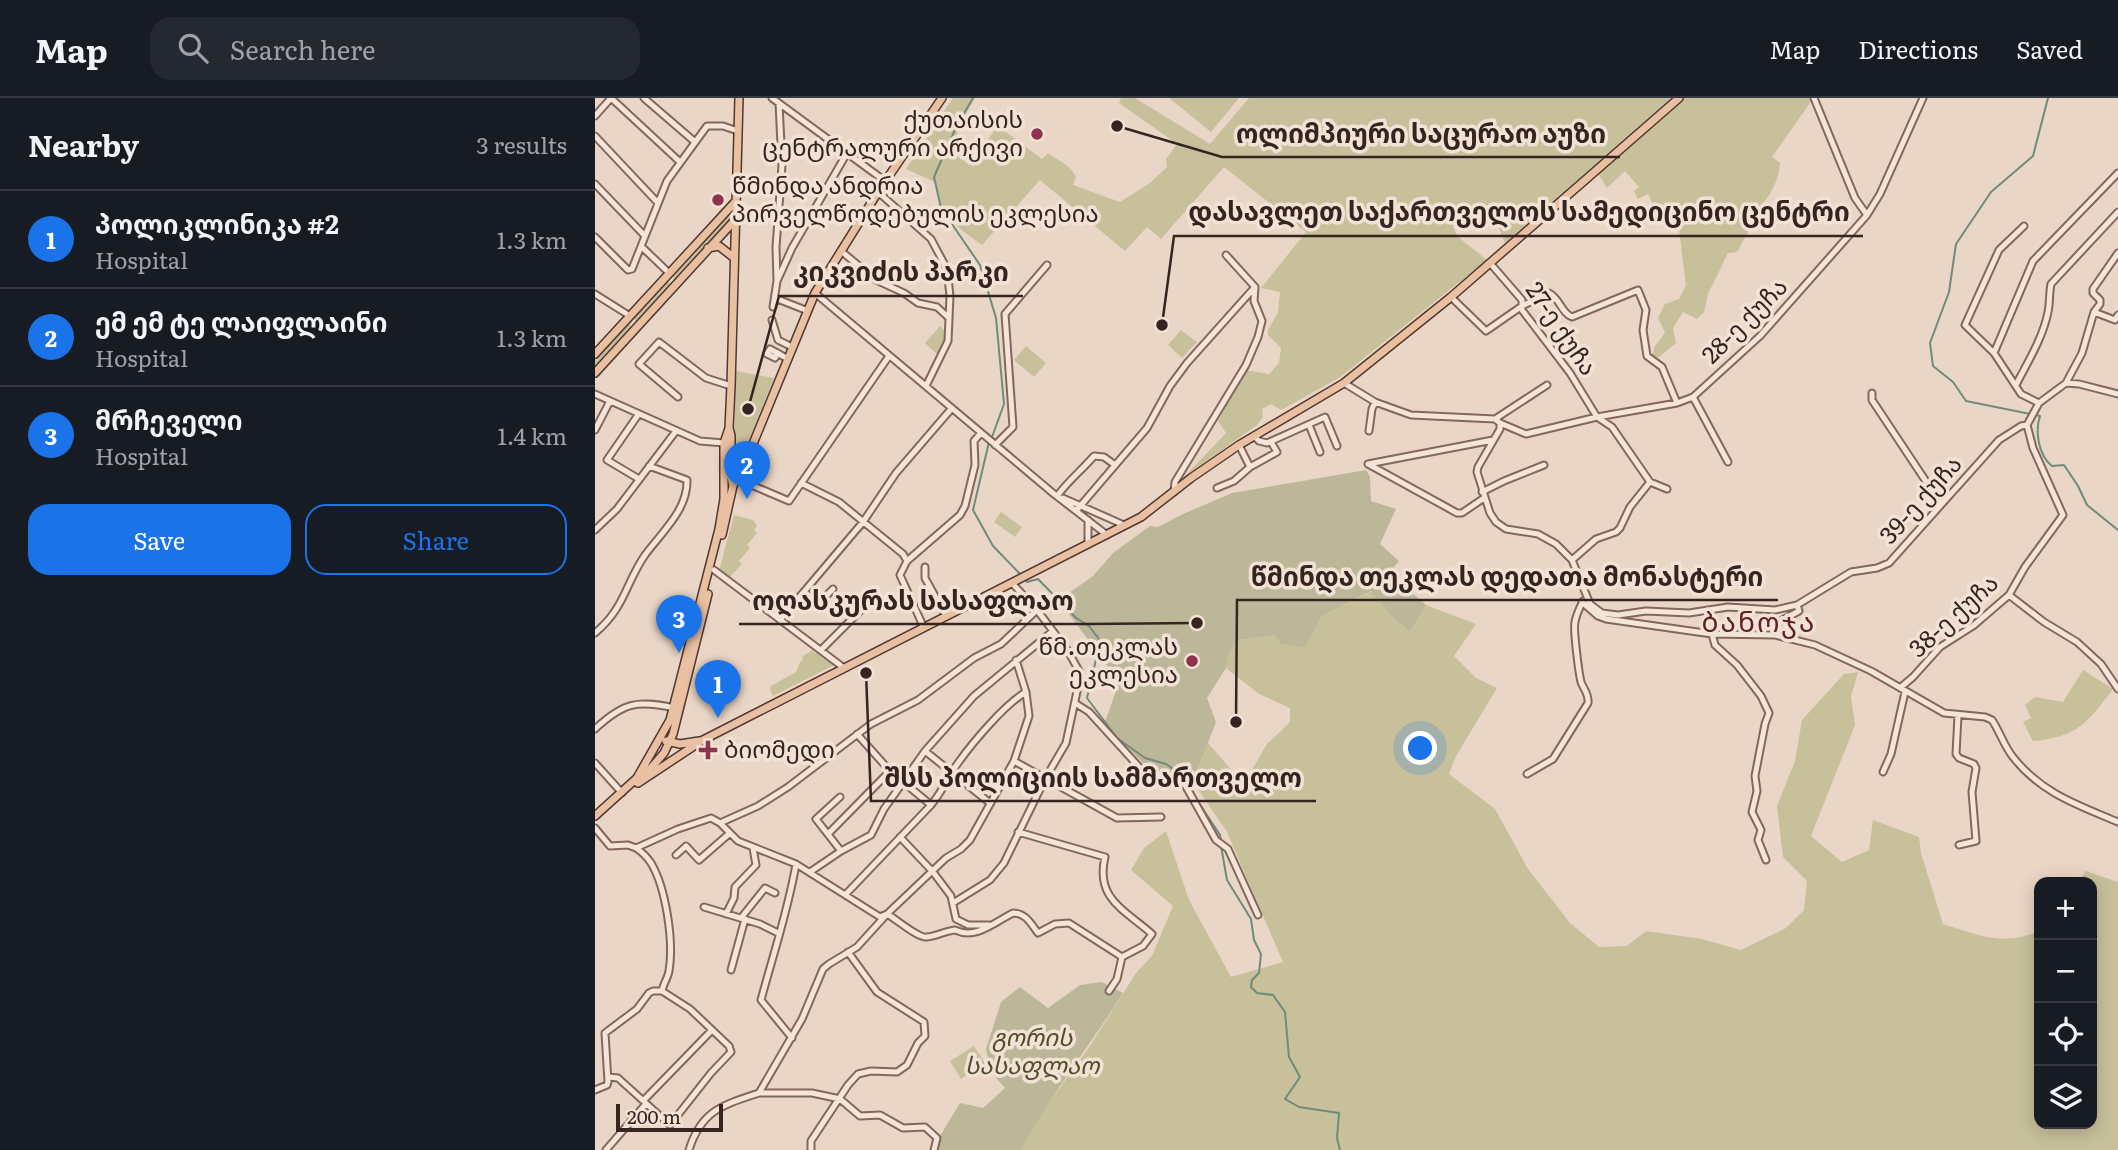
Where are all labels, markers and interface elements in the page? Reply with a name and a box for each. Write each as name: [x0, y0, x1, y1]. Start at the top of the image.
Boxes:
search box: [150, 17, 640, 80]
text: Map: [35, 24, 108, 73]
icon: search: [174, 29, 212, 67]
text: Search here: [230, 29, 376, 68]
text: Map: [1769, 31, 1820, 66]
text: Directions: [1858, 31, 1978, 66]
text: Saved: [2016, 31, 2083, 66]
place label: ქუთაისის ცენტრალური არქივი: [762, 100, 1023, 163]
callout: ოლიმპიური საცურაო აუზი: [1222, 110, 1620, 157]
text: ოლიმპიური საცურაო აუზი: [1236, 112, 1606, 151]
text: Nearby: [28, 122, 139, 166]
marker: ქუთაისის ცენტრალური არქივი: [1029, 126, 1045, 142]
text: 3 results: [476, 127, 567, 161]
place label: წმინდა ანდრია პირველწოდებულის ეკლესია: [732, 166, 1099, 229]
callout: დასავლეთ საქართველოს სამედიცინო ცენტრი: [1174, 189, 1863, 236]
text: დასავლეთ საქართველოს სამედიცინო ცენტრი: [1188, 190, 1850, 229]
marker: წმინდა ანდრია პირველწოდებულის ეკლესია: [710, 192, 726, 208]
text: პოლიკლინიკა #2: [95, 203, 339, 242]
text: 1: [46, 222, 56, 256]
text: 1.3 km: [497, 222, 567, 256]
text: Hospital: [95, 242, 188, 276]
callout: კიკვიძის პარკი: [779, 249, 1023, 296]
text: კიკვიძის პარკი: [793, 250, 1009, 289]
street label: 28-ე ქუჩა: [1692, 268, 1794, 370]
street label: 27-ე ქუჩა: [1519, 274, 1607, 381]
text: ემ ემ ტე ლაიფლაინი: [95, 301, 387, 340]
text: 2: [45, 320, 57, 354]
text: 1.3 km: [497, 320, 567, 354]
text: Hospital: [95, 340, 188, 374]
text: მრჩეველი: [95, 399, 243, 438]
text: 3: [45, 418, 57, 452]
text: 1.4 km: [497, 418, 567, 452]
text: Hospital: [95, 438, 188, 472]
pin: 2: [724, 441, 770, 499]
street label: 39-ე ქუჩა: [1870, 446, 1969, 551]
button: Save: [28, 504, 291, 575]
button: Share: [305, 504, 567, 575]
callout: წმინდა თეკლას დედათა მონასტერი: [1237, 553, 1778, 600]
text: წმინდა თეკლას დედათა მონასტერი: [1251, 555, 1763, 594]
street label: 38-ე ქუჩა: [1900, 564, 2005, 664]
callout: ოღასკურას სასაფლაო: [739, 577, 1088, 624]
text: ოღასკურას სასაფლაო: [752, 579, 1074, 618]
pin: 3: [656, 595, 702, 653]
district label: ბანოჯა: [1702, 599, 1816, 641]
place label: წმ.თეკლას ეკლესია: [1039, 627, 1178, 690]
marker: წმ.თეკლას ეკლესია: [1184, 653, 1200, 669]
pin: 1: [695, 660, 741, 718]
place label: ბიომედი: [724, 730, 835, 765]
your location: [1403, 731, 1437, 765]
marker: ბიომედი: [698, 740, 718, 760]
callout: შსს პოლიციის სამმართველო: [871, 754, 1316, 801]
text: შსს პოლიციის სამმართველო: [884, 756, 1302, 795]
map controls: [2034, 877, 2097, 1129]
button: +: [2034, 877, 2097, 940]
button: −: [2034, 940, 2097, 1003]
button: locate: [2034, 1003, 2097, 1066]
park label: გორის სასაფლაო: [965, 1018, 1101, 1081]
button: layers: [2034, 1066, 2097, 1129]
scale bar: [616, 1101, 723, 1133]
text: 200 m: [627, 1102, 681, 1130]

